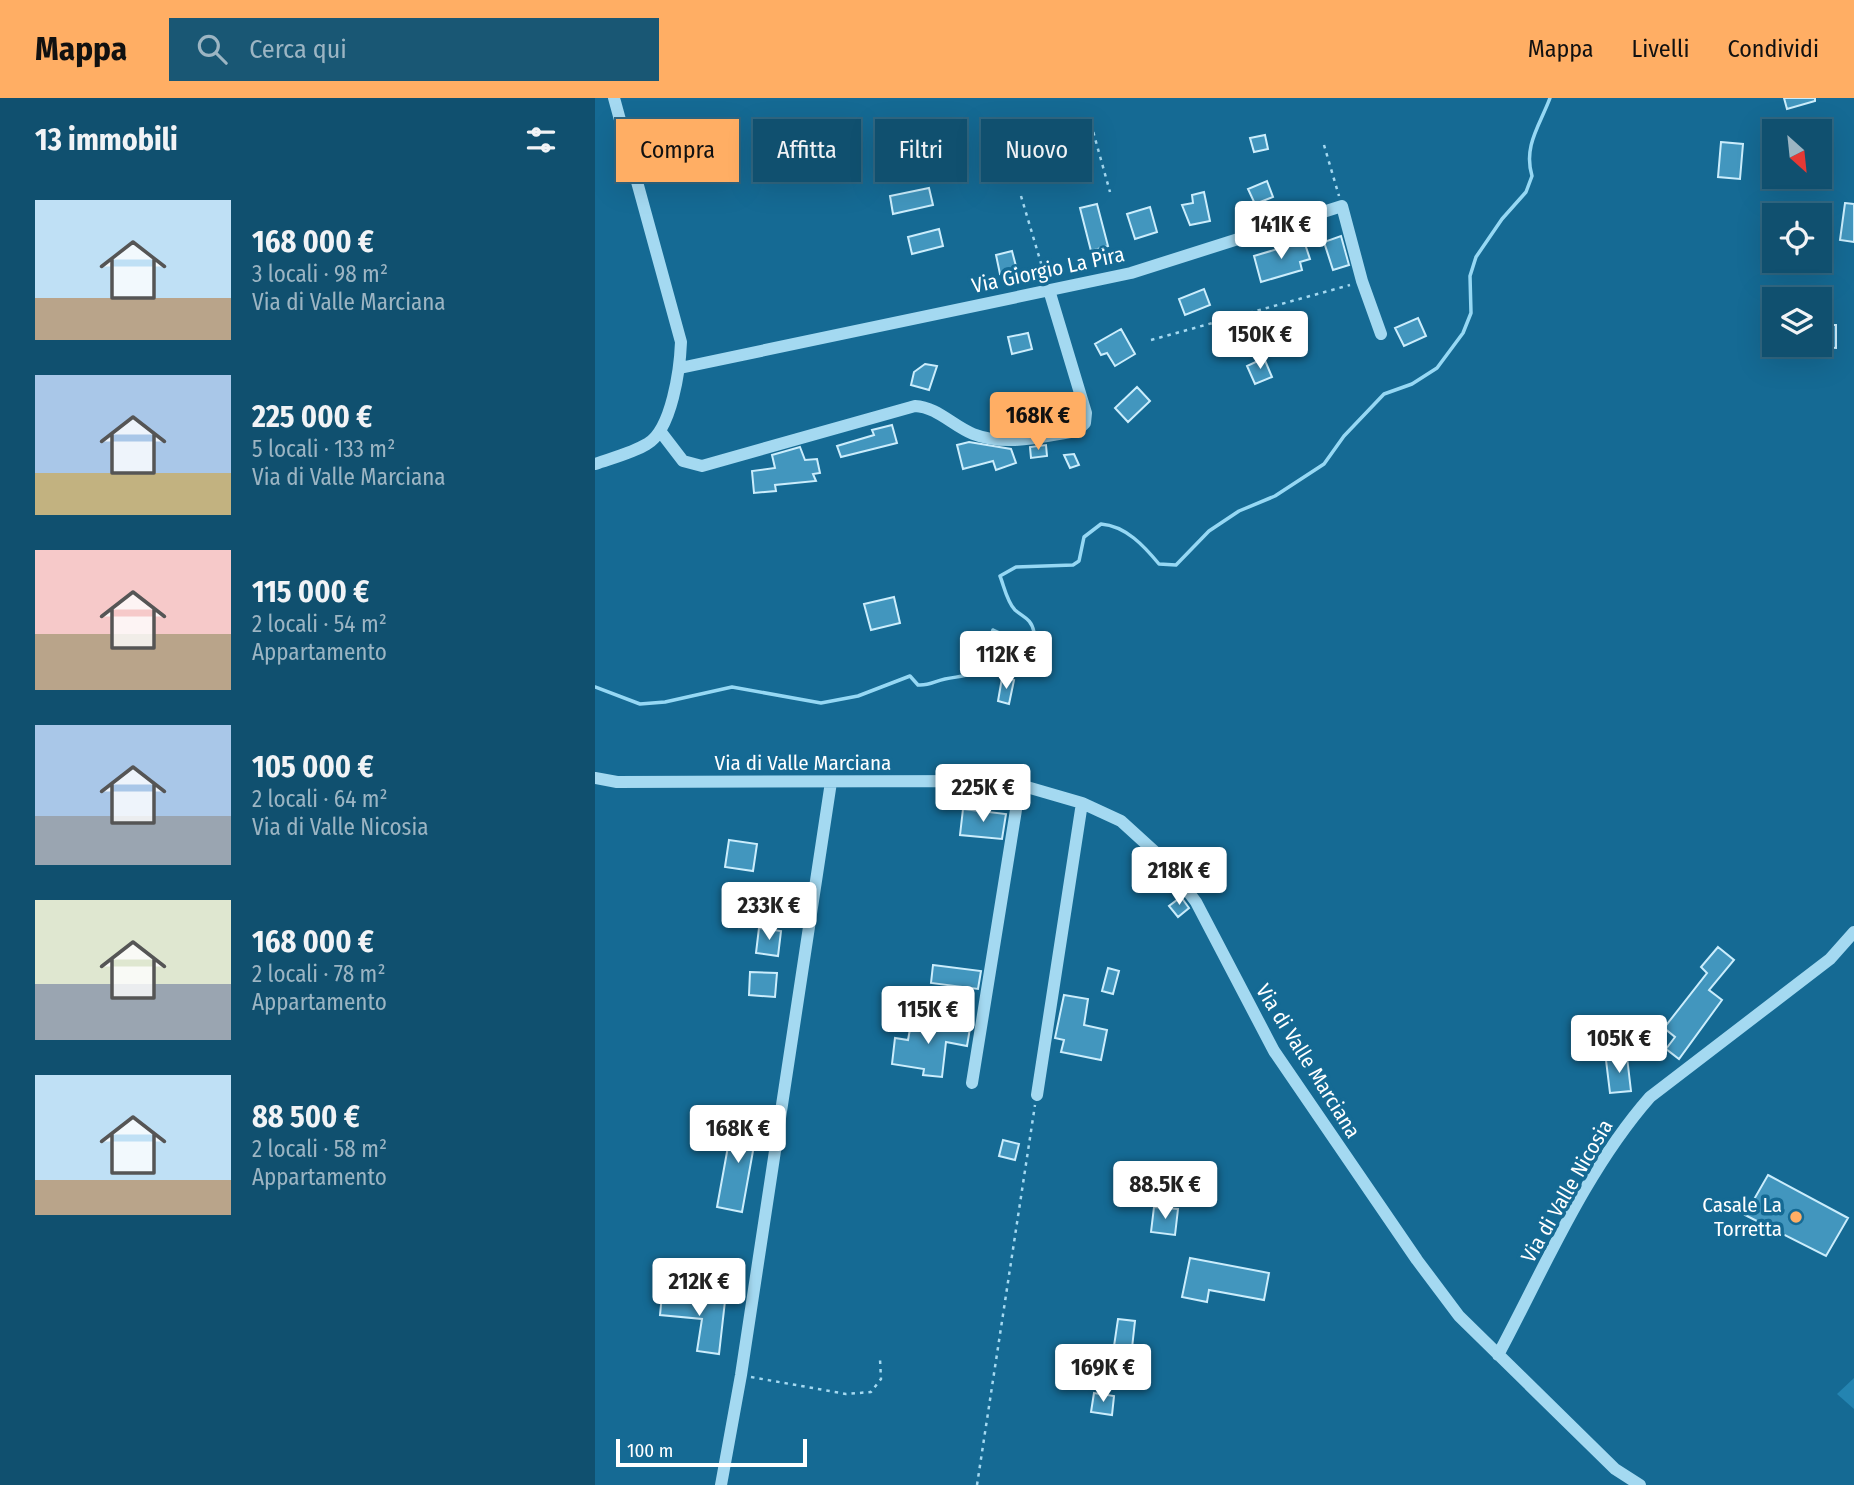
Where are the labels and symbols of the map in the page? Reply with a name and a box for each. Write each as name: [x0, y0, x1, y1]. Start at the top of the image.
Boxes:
north arrow: [1762, 119, 1832, 189]
pin: 141K €: [1224, 202, 1338, 261]
street label: Via Giorgio La Pira: [969, 241, 1127, 299]
pin: 150K €: [1203, 312, 1317, 371]
pin: 168K €: [981, 392, 1095, 452]
pin: 112K €: [949, 632, 1063, 691]
street label: Via di Valle Marciana: [715, 750, 891, 776]
pin: 225K €: [926, 764, 1040, 824]
pin: 218K €: [1122, 848, 1236, 907]
pin: 233K €: [712, 882, 826, 942]
street label: Via di Valle Marciana: [1250, 979, 1366, 1143]
pin: 115K €: [871, 986, 985, 1046]
pin: 105K €: [1562, 1016, 1676, 1075]
pin: 168K €: [681, 1105, 795, 1165]
street label: Via di Valle Nicosia: [1515, 1115, 1619, 1267]
pin: 88.5K €: [1100, 1162, 1230, 1221]
place label: Casale La Torretta: [1702, 1192, 1782, 1242]
marker: Casale La Torretta: [1788, 1209, 1804, 1225]
pin: 212K €: [642, 1258, 756, 1318]
pin: 169K €: [1046, 1344, 1160, 1404]
scale bar: [616, 1436, 807, 1468]

